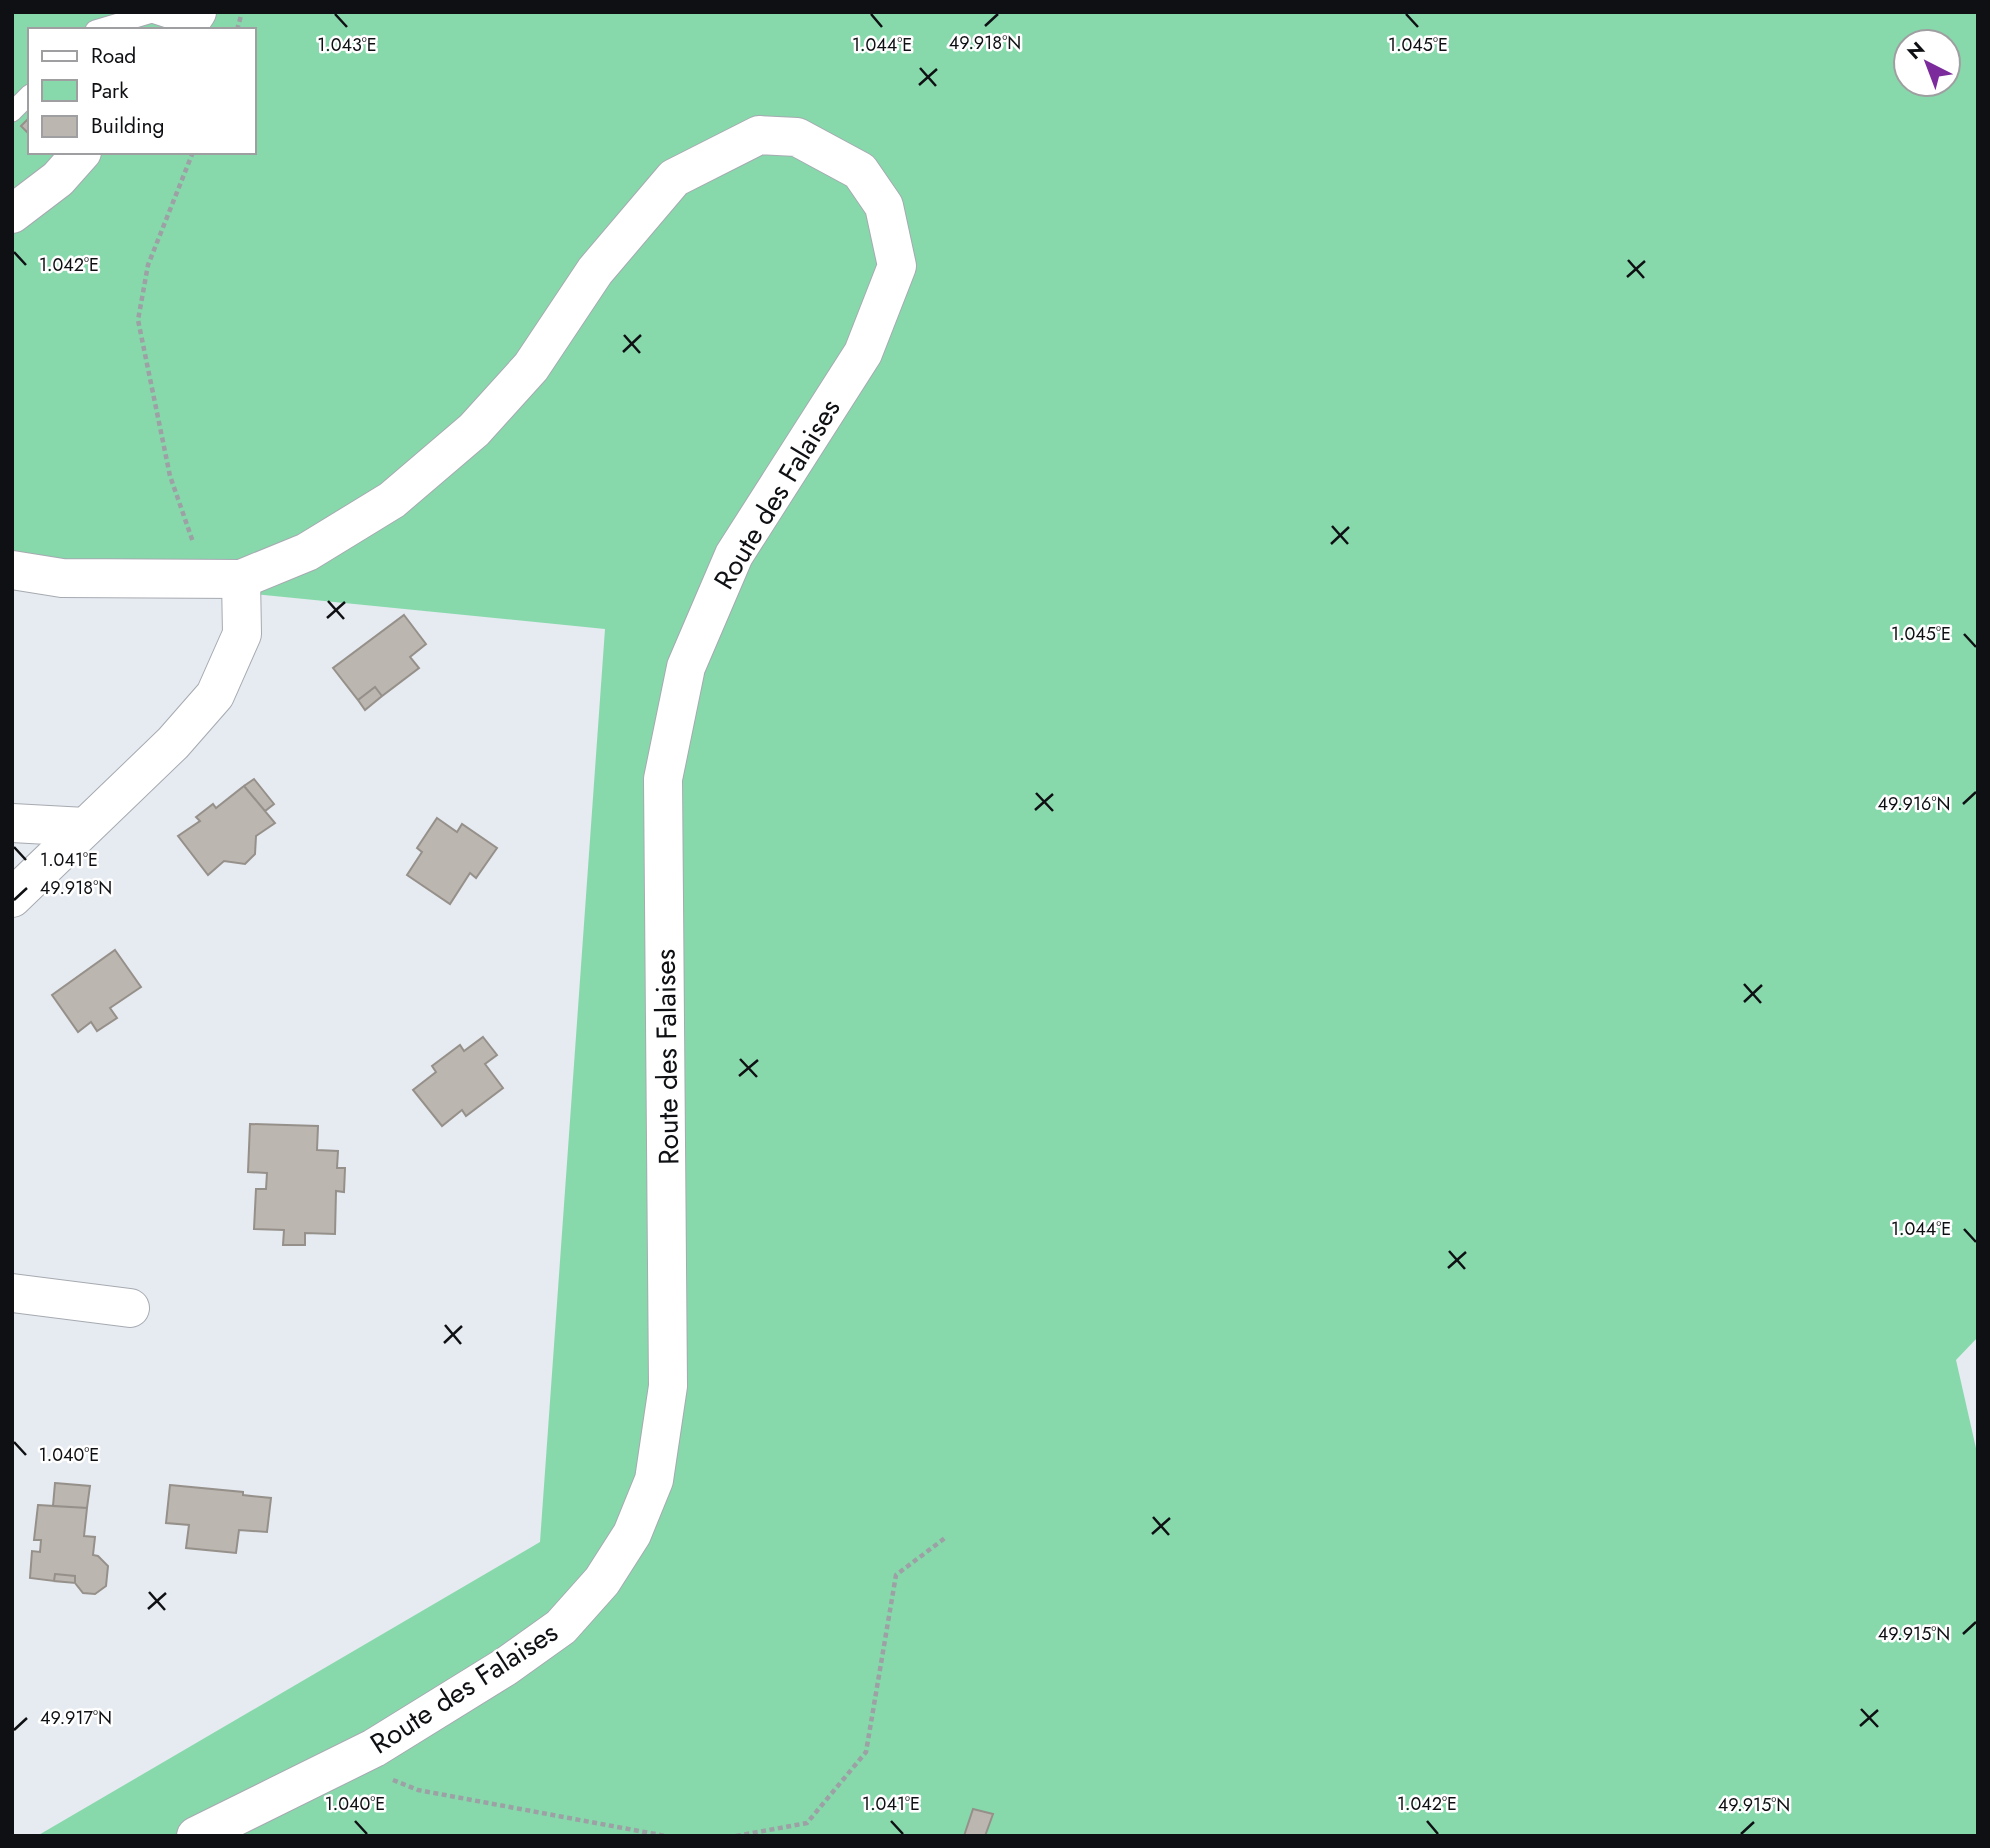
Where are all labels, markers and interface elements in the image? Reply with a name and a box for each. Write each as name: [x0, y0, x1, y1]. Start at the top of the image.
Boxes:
legend: [28, 28, 256, 154]
north arrow: [1892, 28, 1962, 98]
text: 49.918°N: [949, 30, 1021, 56]
text: 1.043°E: [317, 32, 377, 58]
text: 1.044°E: [852, 32, 912, 58]
text: 1.045°E: [1388, 32, 1448, 58]
text: N: [1901, 36, 1931, 66]
text: Road: [91, 41, 136, 71]
text: Park: [91, 76, 129, 106]
text: Building: [91, 111, 164, 141]
text: 1.042°E: [39, 252, 99, 278]
street label: Route des Falaises: [704, 391, 850, 597]
text: 1.045°E: [1891, 621, 1951, 647]
text: 49.916°N: [1878, 791, 1950, 817]
text: 1.041°E: [40, 847, 98, 873]
text: 49.918°N: [40, 875, 112, 901]
street label: Route des Falaises: [645, 949, 689, 1165]
text: 1.044°E: [1891, 1216, 1951, 1242]
text: 1.040°E: [39, 1442, 99, 1468]
street label: Route des Falaises: [362, 1612, 566, 1764]
text: 49.915°N: [1878, 1621, 1950, 1647]
text: 49.917°N: [40, 1705, 112, 1731]
text: 1.040°E: [325, 1791, 385, 1817]
text: 1.041°E: [862, 1791, 920, 1817]
text: 1.042°E: [1397, 1791, 1457, 1817]
text: 49.915°N: [1718, 1792, 1790, 1818]

